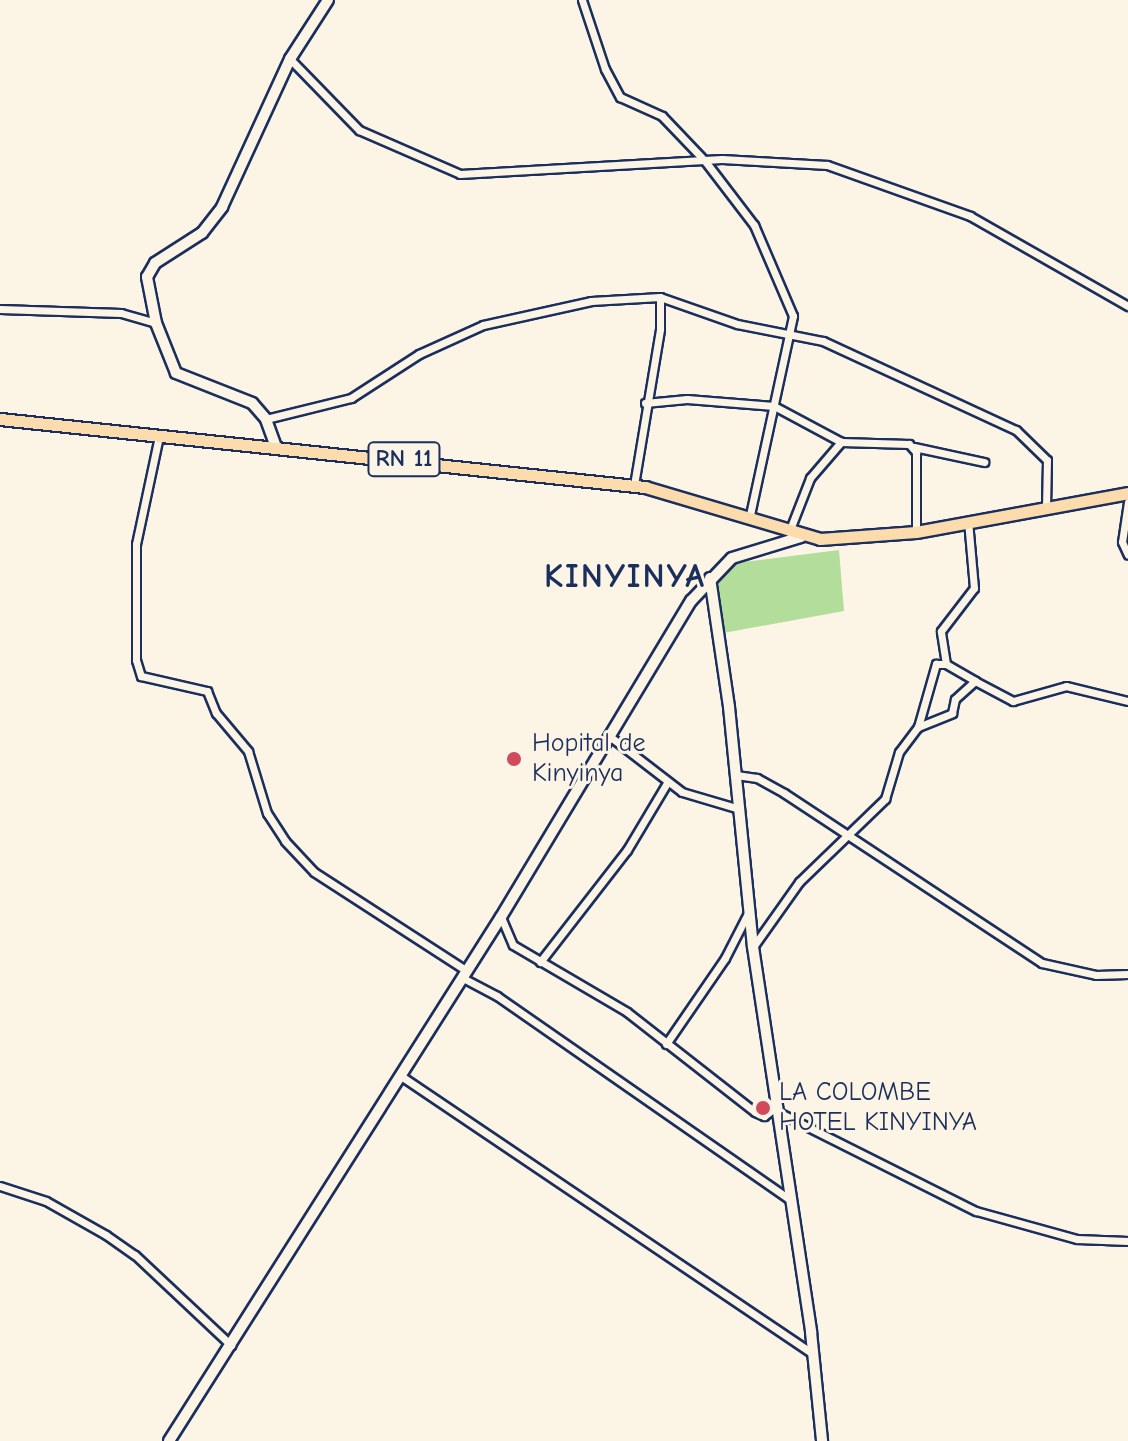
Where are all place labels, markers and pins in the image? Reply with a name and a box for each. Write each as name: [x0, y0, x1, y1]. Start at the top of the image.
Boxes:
place label: Hopital de Kinyinya: [532, 728, 646, 790]
marker: Hopital de Kinyinya: [503, 748, 525, 770]
place label: LA COLOMBE HOTEL KINYINYA: [779, 1077, 977, 1138]
marker: LA COLOMBE HOTEL KINYINYA: [754, 1099, 772, 1117]

